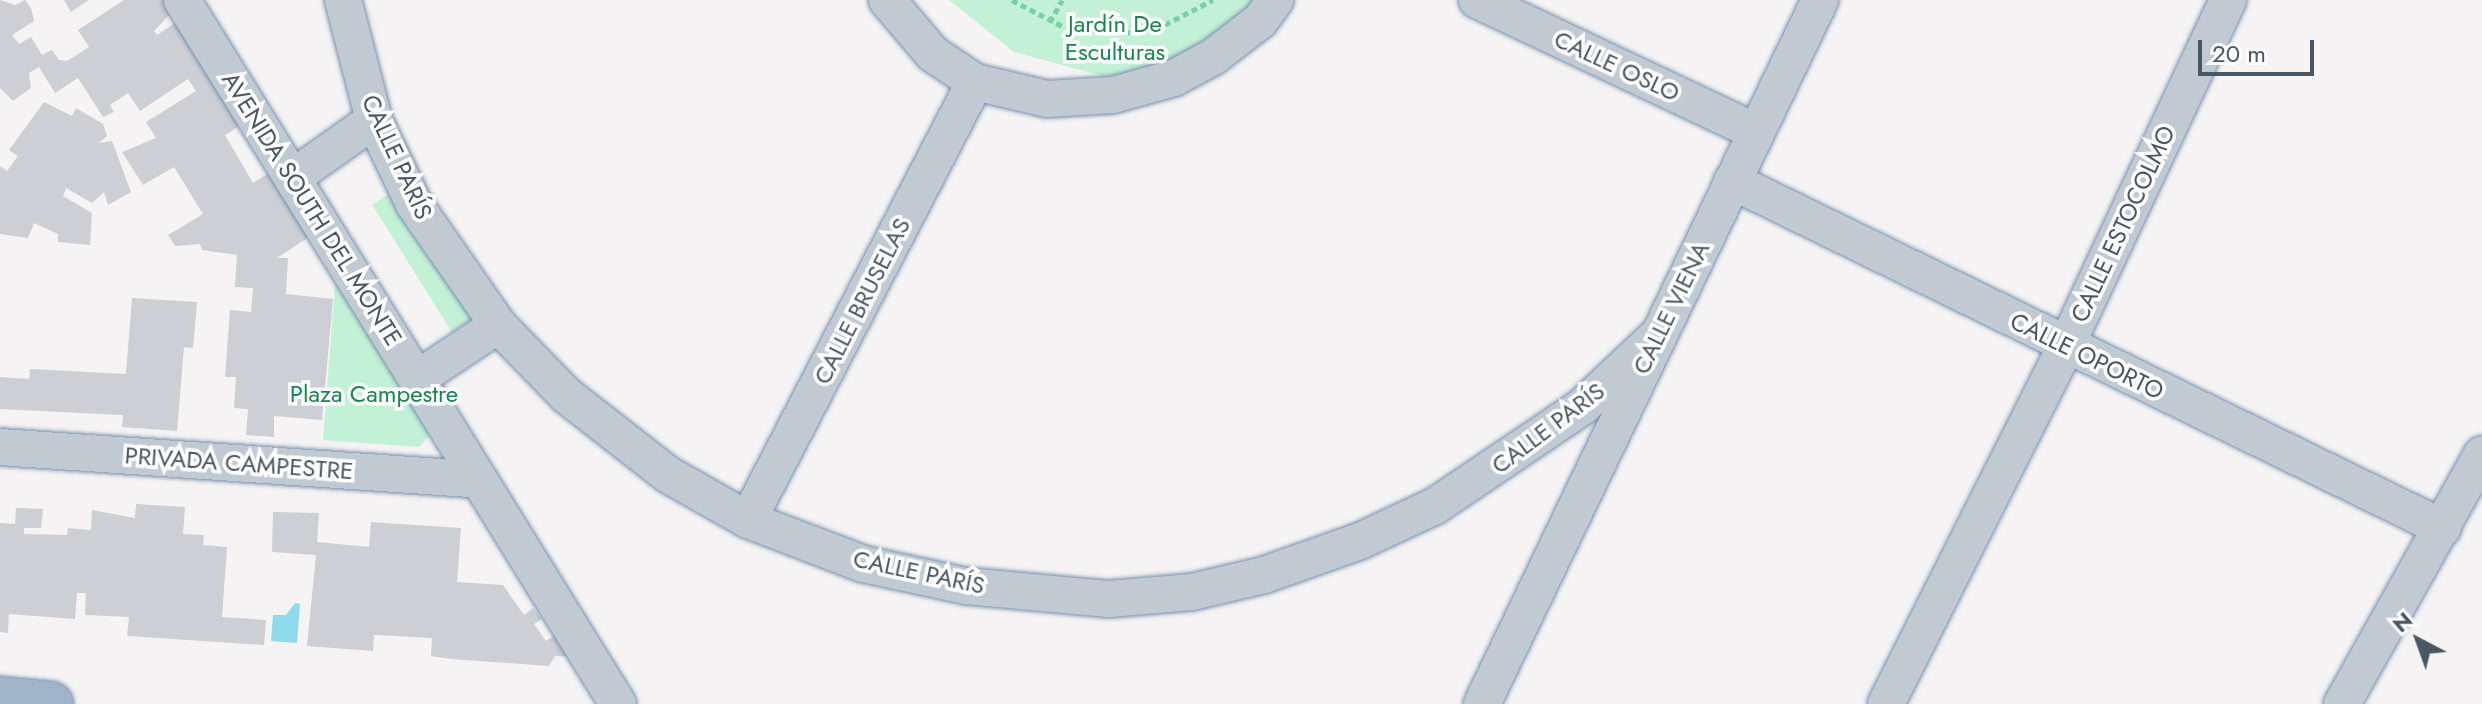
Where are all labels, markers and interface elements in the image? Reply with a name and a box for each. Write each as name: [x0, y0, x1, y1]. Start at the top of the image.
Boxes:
park label: Jardín De Esculturas: [1065, 10, 1165, 66]
street label: CALLE OSLO: [1550, 24, 1684, 108]
scale bar: [2202, 24, 2318, 74]
text: 20 m: [2212, 36, 2266, 71]
street label: AVENIDA SOUTH DEL MONTE: [216, 67, 408, 351]
street label: CALLE PARÍS: [356, 90, 438, 224]
street label: CALLE ESTOCOLMO: [2065, 121, 2181, 327]
street label: CALLE BRUSELAS: [808, 213, 916, 389]
street label: CALLE VIENA: [1627, 237, 1715, 379]
street label: CALLE OPORTO: [2005, 306, 2169, 406]
street label: CALLE PARÍS: [1486, 376, 1610, 480]
park label: Plaza Campestre: [290, 380, 458, 408]
street label: PRIVADA CAMPESTRE: [124, 441, 354, 485]
street label: CALLE PARÍS: [851, 544, 987, 600]
north arrow: [2378, 600, 2458, 680]
text: N: [2385, 604, 2419, 640]

